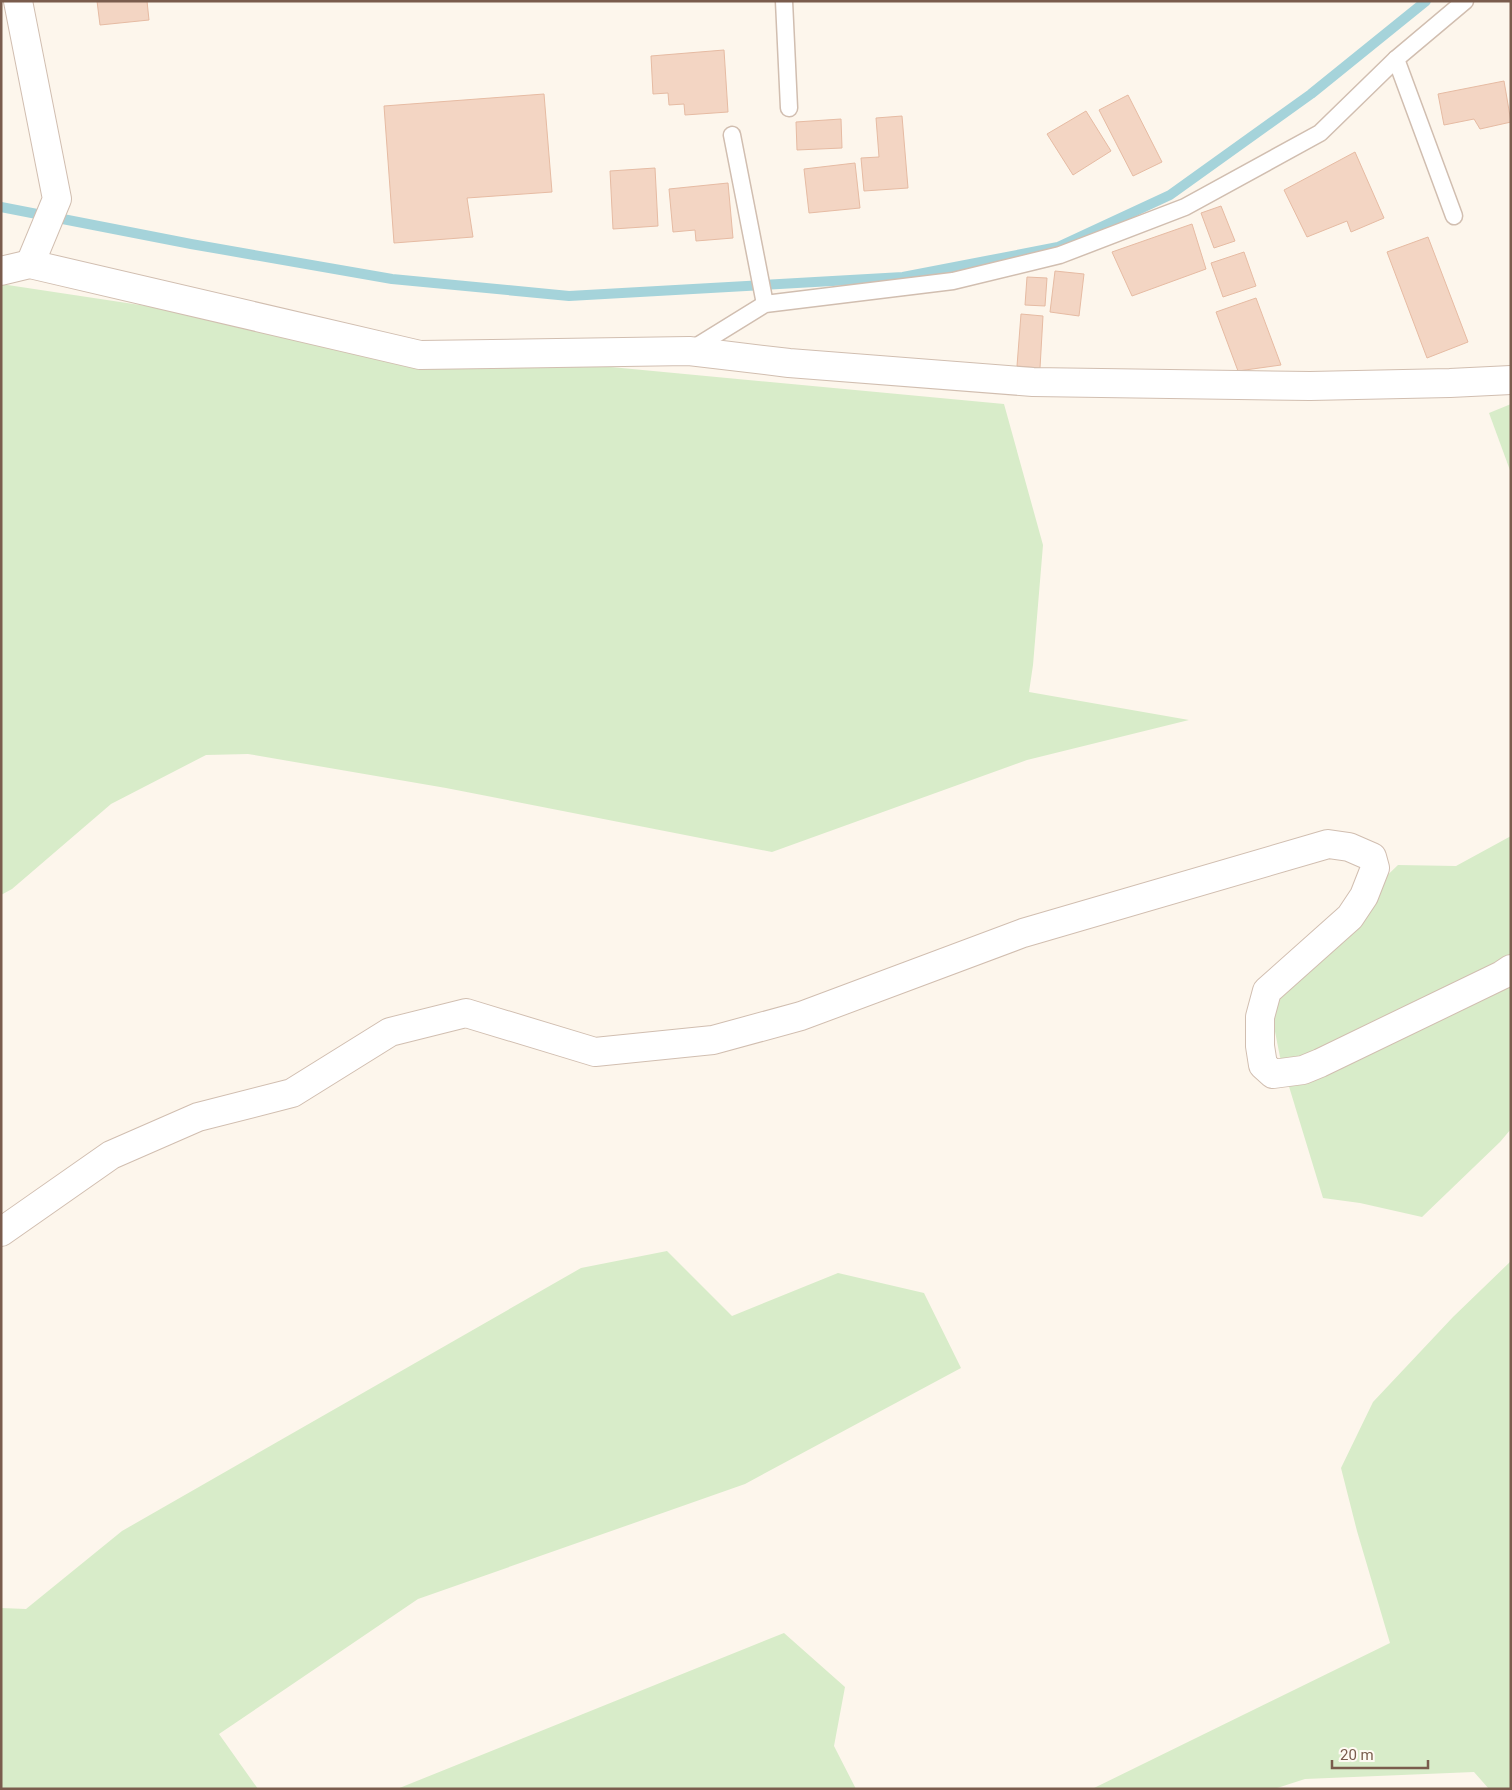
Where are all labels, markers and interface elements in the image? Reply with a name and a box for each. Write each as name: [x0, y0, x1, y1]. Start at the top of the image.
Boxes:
scale bar: [1332, 1738, 1428, 1770]
text: 20 m: [1340, 1746, 1374, 1764]

